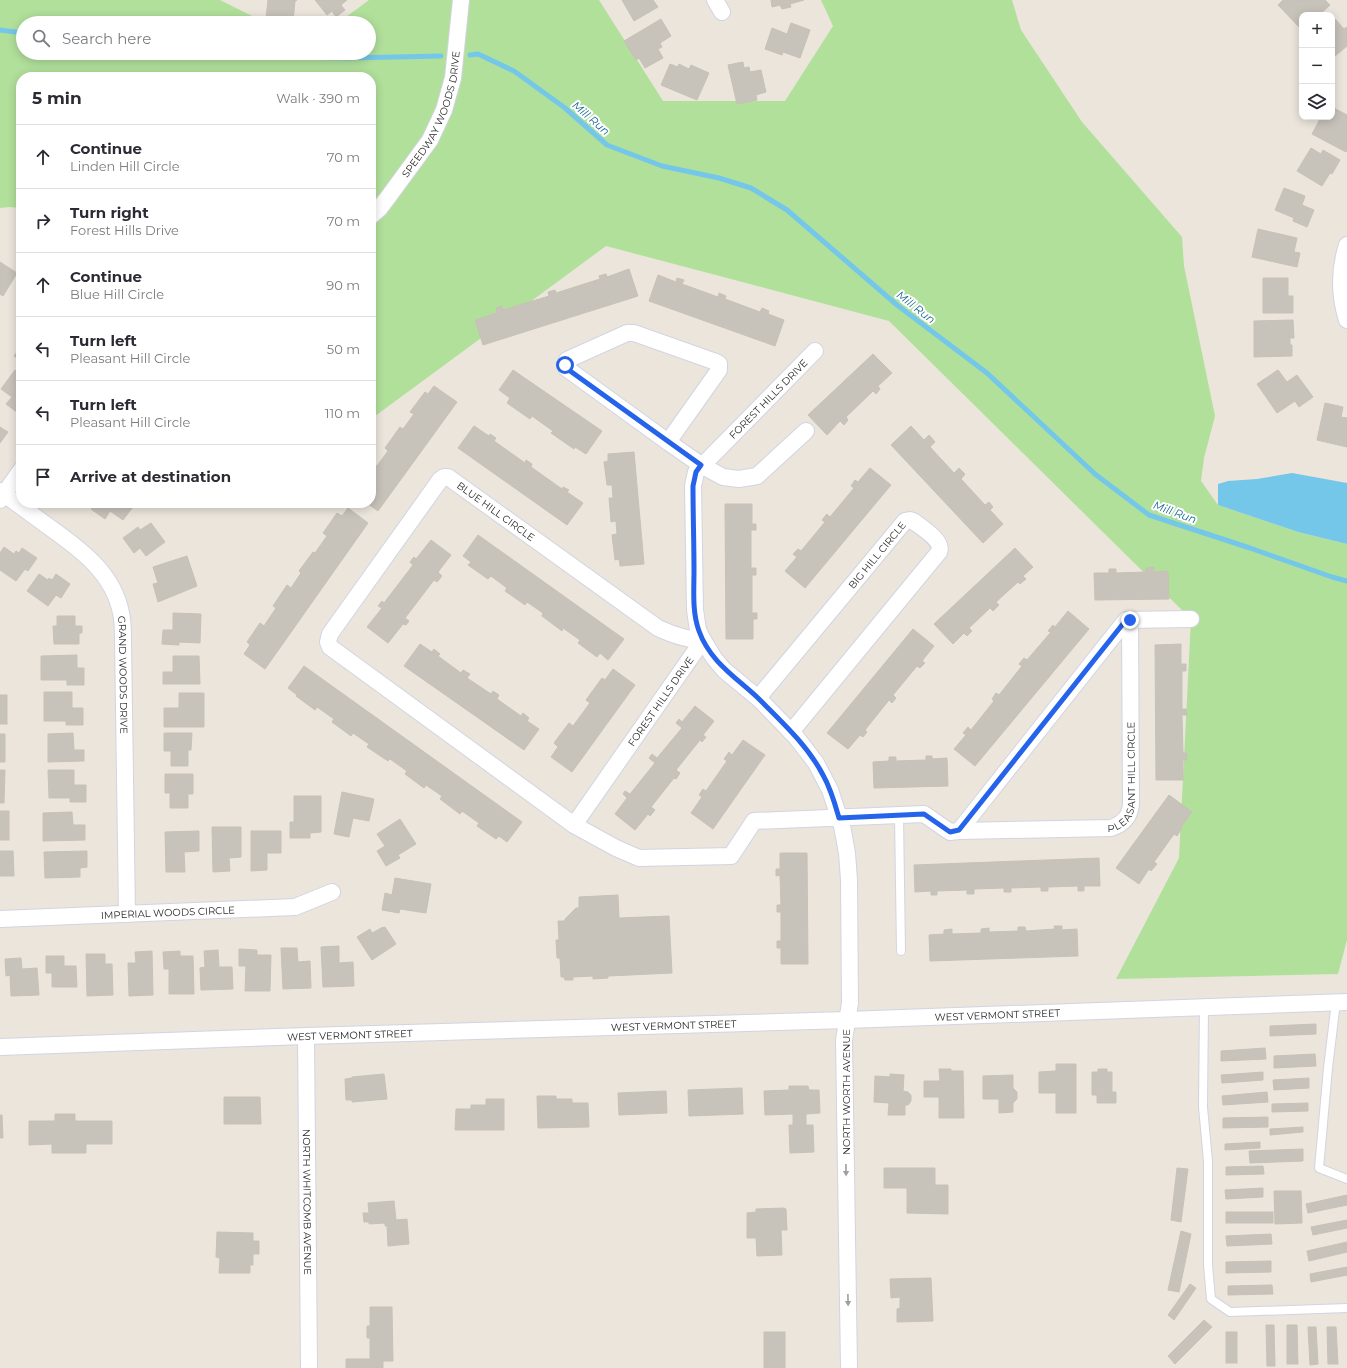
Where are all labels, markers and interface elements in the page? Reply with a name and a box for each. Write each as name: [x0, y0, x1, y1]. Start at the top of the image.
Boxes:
map controls: [1299, 12, 1335, 120]
button: +: [1299, 12, 1335, 48]
search box: [16, 16, 376, 60]
icon: search: [30, 27, 52, 49]
text: Search here: [62, 29, 151, 48]
button: −: [1299, 48, 1335, 84]
street label: SPEEDWAY WOODS DRIVE: [399, 50, 463, 180]
button: layers: [1299, 84, 1335, 120]
text: 5 min: [32, 88, 82, 108]
text: Walk · 390 m: [276, 90, 360, 106]
water label: Mill Run: [569, 98, 613, 138]
text: Continue: [70, 139, 142, 158]
icon: ahead: [32, 146, 54, 168]
text: 70 m: [327, 149, 360, 165]
text: Linden Hill Circle: [70, 158, 180, 174]
text: Turn right: [70, 203, 149, 222]
icon: right: [32, 210, 54, 232]
text: 70 m: [327, 213, 360, 229]
text: Forest Hills Drive: [70, 222, 179, 238]
text: Continue: [70, 267, 142, 286]
icon: ahead: [32, 274, 54, 296]
text: 90 m: [326, 277, 360, 293]
text: Blue Hill Circle: [70, 286, 164, 302]
water label: Mill Run: [894, 288, 938, 326]
text: Turn left: [70, 331, 137, 350]
icon: left: [32, 338, 54, 360]
text: 50 m: [327, 341, 360, 357]
text: Pleasant Hill Circle: [70, 350, 190, 366]
route start: [556, 356, 574, 374]
street label: FOREST HILLS DRIVE: [726, 356, 811, 442]
text: Turn left: [70, 395, 137, 414]
icon: left: [32, 402, 54, 424]
text: 110 m: [325, 405, 360, 421]
text: Pleasant Hill Circle: [70, 414, 190, 430]
icon: arrive: [32, 466, 54, 488]
text: Arrive at destination: [70, 467, 231, 486]
street label: BLUE HILL CIRCLE: [454, 479, 537, 544]
water label: Mill Run: [1151, 498, 1199, 526]
street label: BIG HILL CIRCLE: [846, 519, 909, 592]
route end: [1121, 611, 1139, 629]
street label: GRAND WOODS DRIVE: [115, 615, 130, 734]
street label: FOREST HILLS DRIVE: [625, 654, 697, 749]
street label: PLEASANT HILL CIRCLE: [1107, 721, 1138, 835]
street label: IMPERIAL WOODS CIRCLE: [101, 903, 235, 922]
street label: WEST VERMONT STREET: [935, 1006, 1061, 1024]
street label: WEST VERMONT STREET: [611, 1017, 737, 1034]
street label: WEST VERMONT STREET: [287, 1027, 413, 1044]
street label: NORTH WORTH AVENUE: [840, 1029, 853, 1155]
street label: NORTH WHITCOMB AVENUE: [300, 1129, 314, 1275]
one-way arrow: [843, 1164, 849, 1177]
one-way arrow: [845, 1294, 851, 1307]

